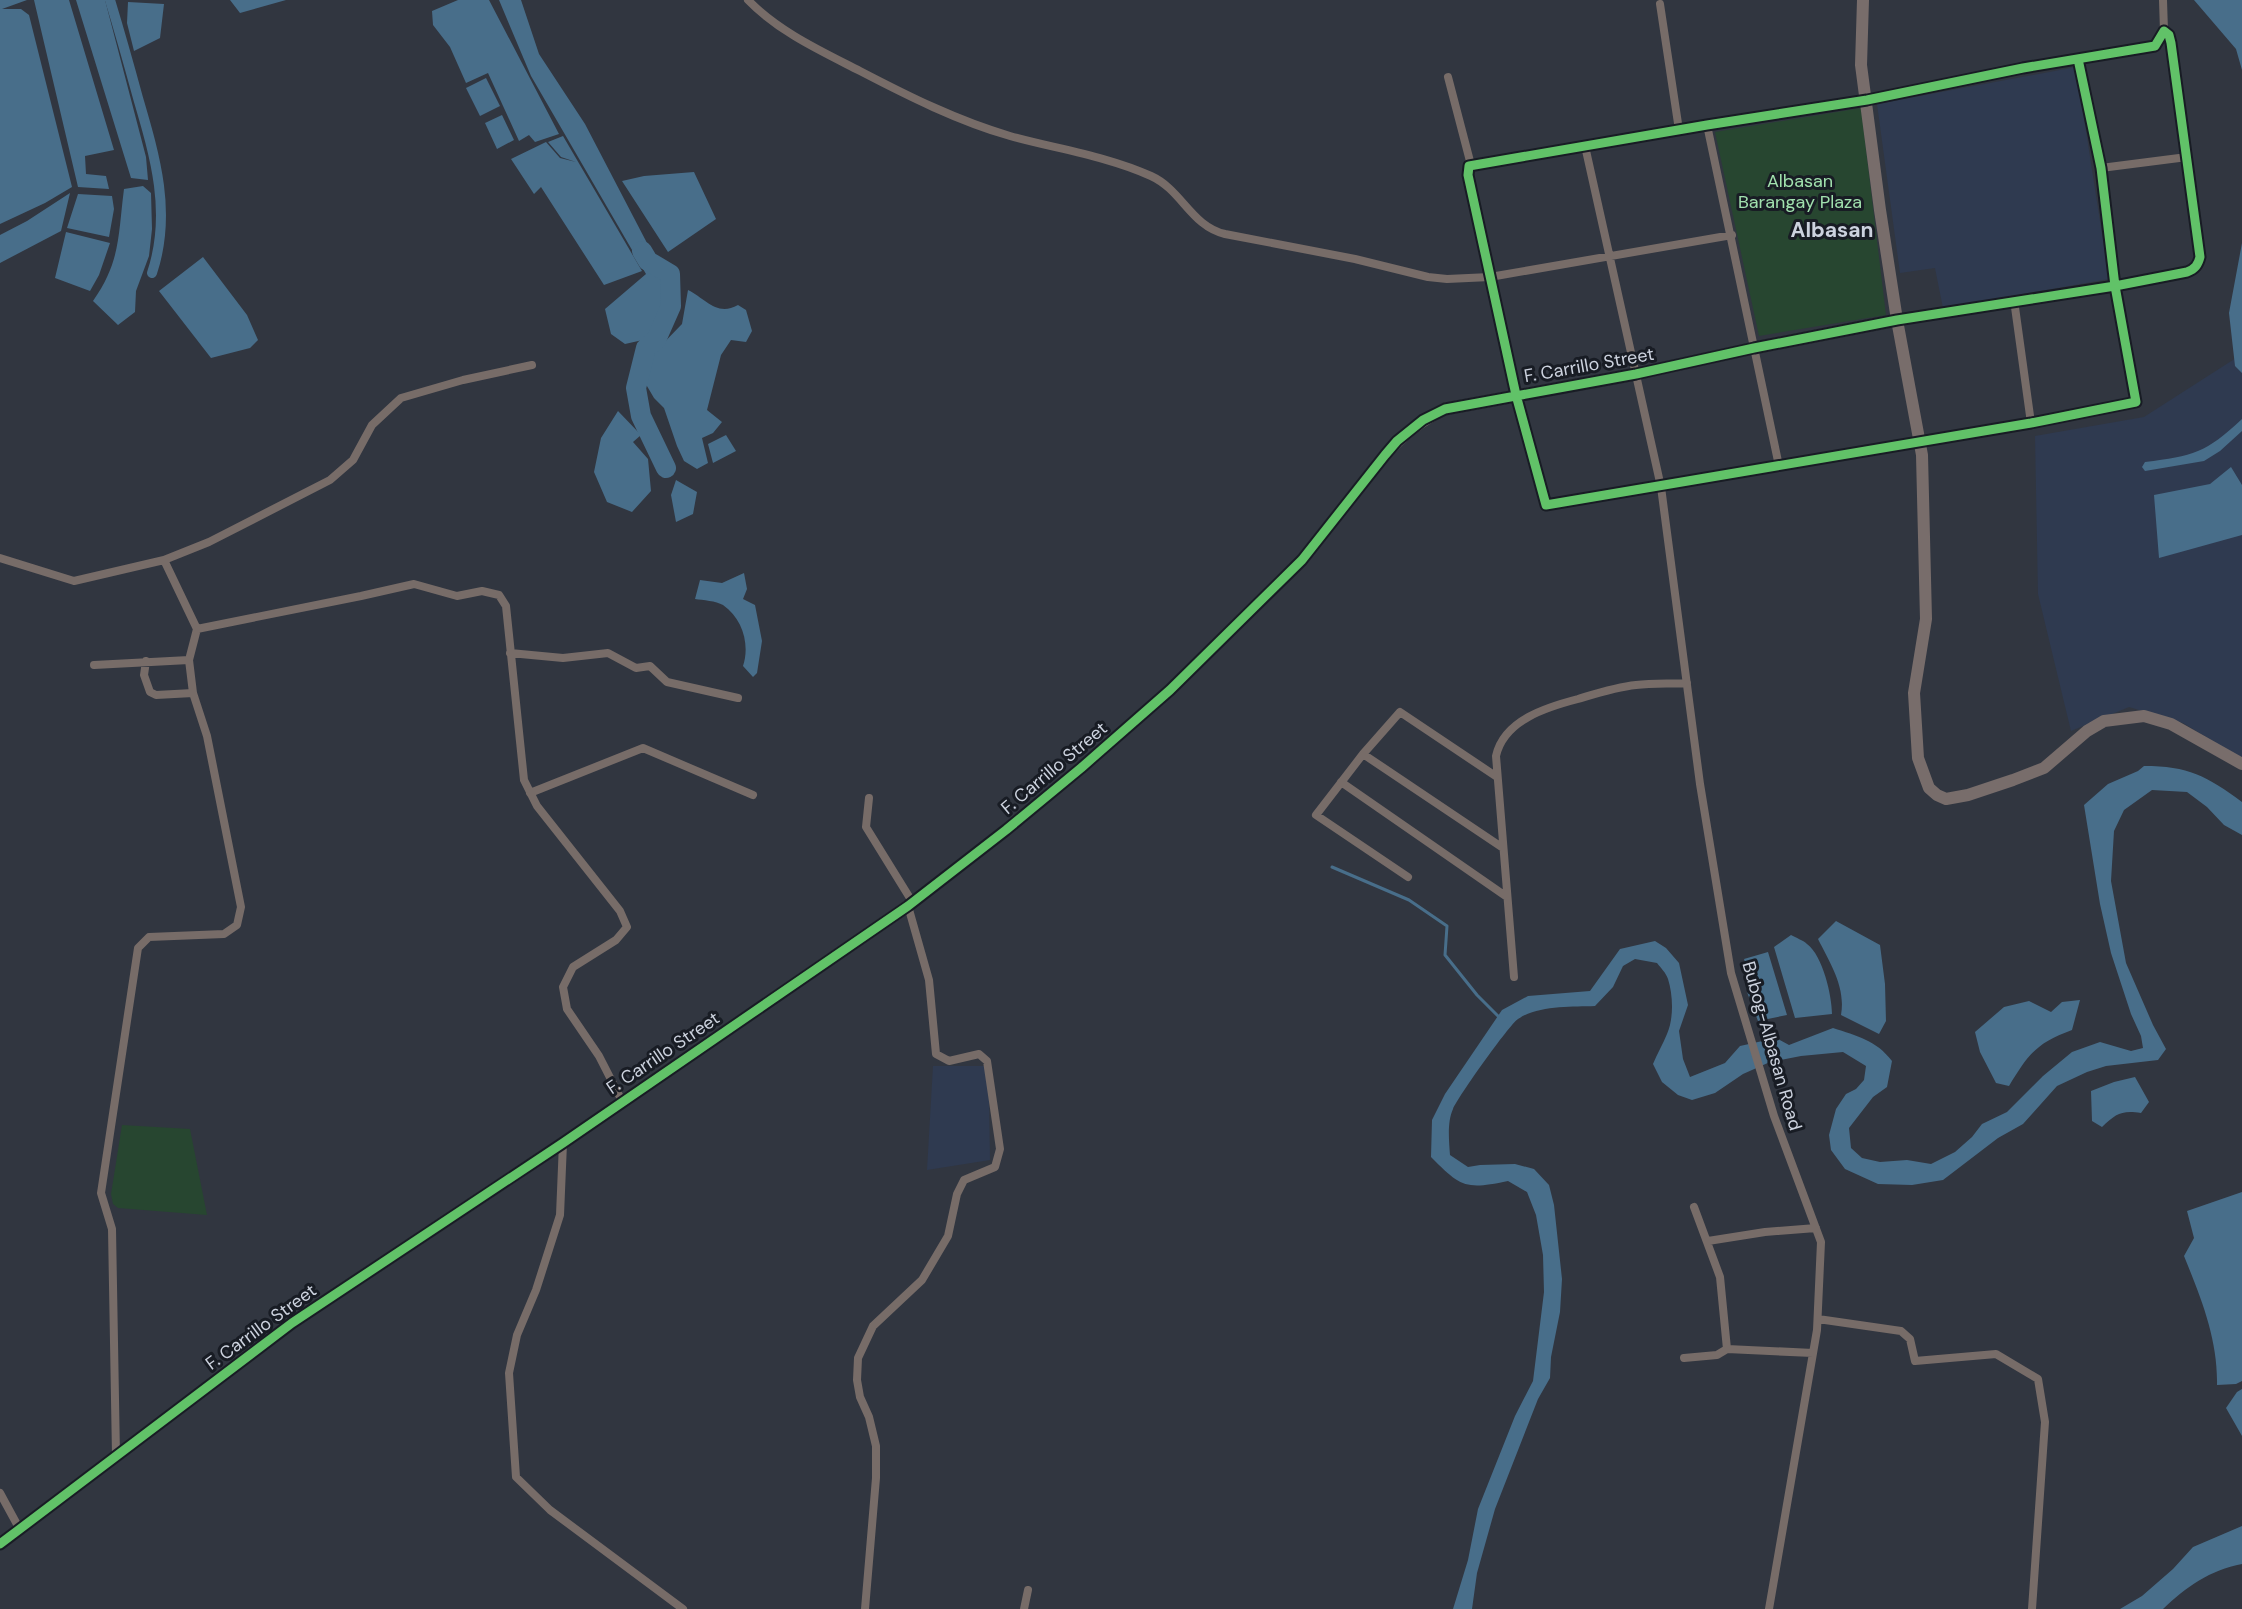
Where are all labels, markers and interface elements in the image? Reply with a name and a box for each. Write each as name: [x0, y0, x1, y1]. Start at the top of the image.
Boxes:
park label: Albasan Barangay Plaza: [1738, 169, 1862, 214]
district label: Albasan: [1791, 216, 1874, 244]
street label: F. Carrillo Street: [1522, 342, 1656, 388]
street label: F. Carrillo Street: [996, 716, 1112, 820]
street label: Bubog-Albasan Road: [1736, 959, 1808, 1133]
street label: F. Carrillo Street: [602, 1006, 724, 1100]
street label: F. Carrillo Street: [201, 1279, 321, 1375]

